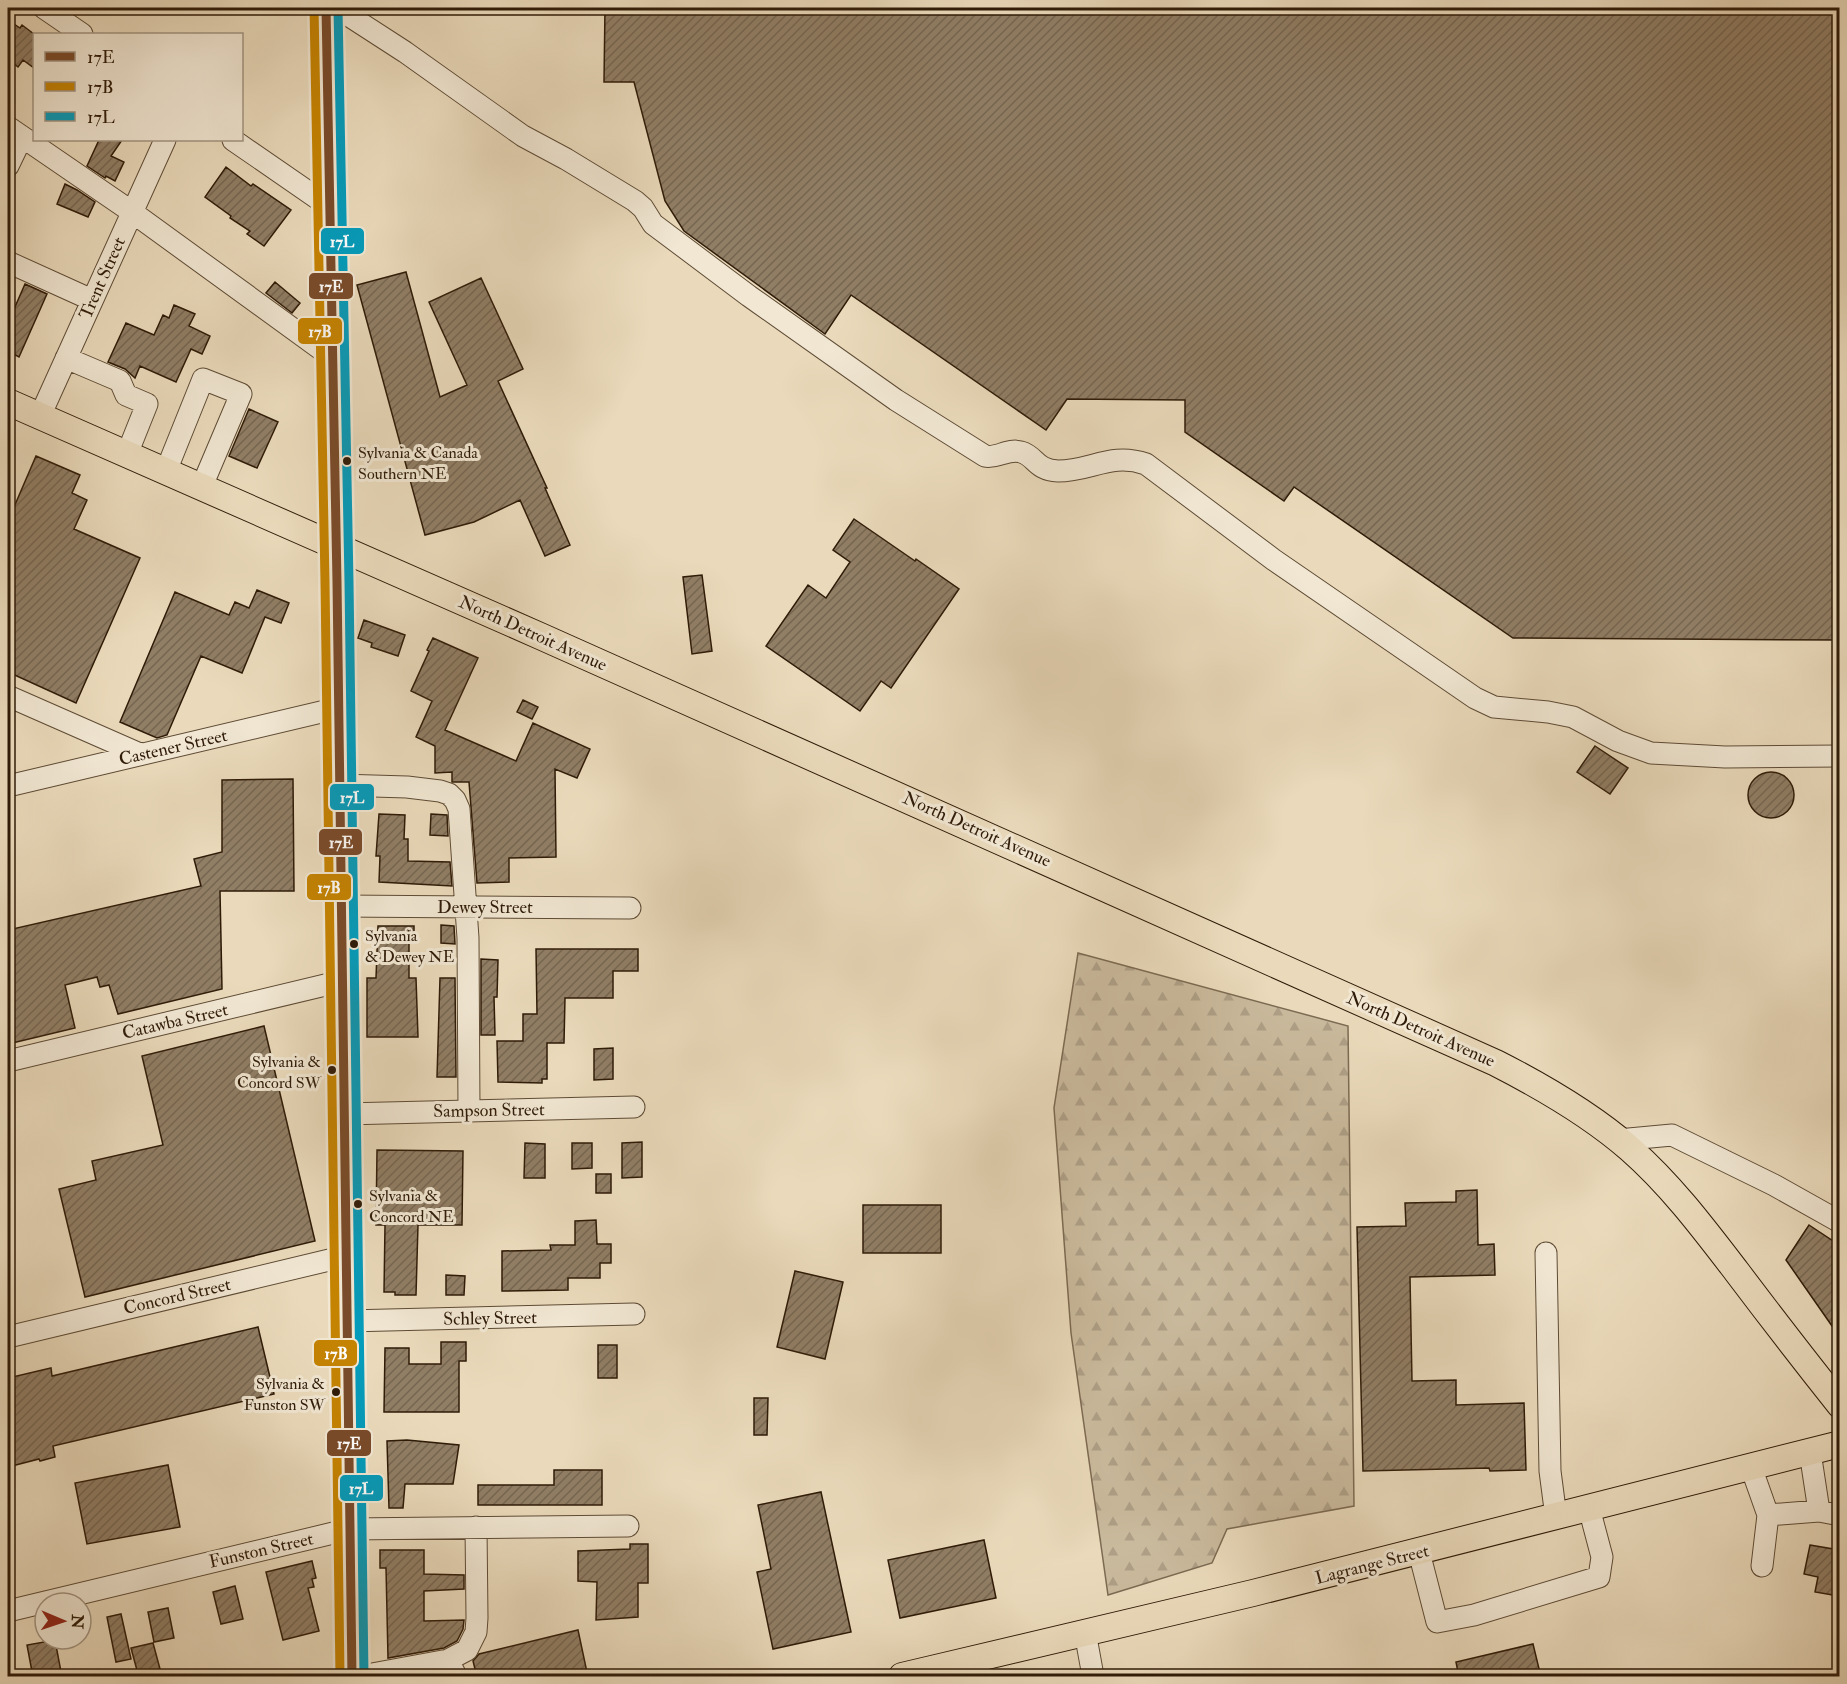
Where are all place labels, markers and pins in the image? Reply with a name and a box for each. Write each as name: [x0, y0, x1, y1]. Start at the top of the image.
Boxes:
place label: Sylvania & Canada Southern NE: [358, 443, 478, 484]
marker: Sylvania & Canada Southern NE: [341, 455, 353, 467]
place label: Sylvania & Dewey NE: [365, 926, 454, 967]
marker: Sylvania & Dewey NE: [348, 938, 360, 950]
place label: Sylvania & Concord SW: [237, 1052, 322, 1093]
marker: Sylvania & Concord SW: [326, 1064, 338, 1076]
place label: Sylvania & Concord NE: [369, 1186, 454, 1227]
marker: Sylvania & Concord NE: [352, 1198, 364, 1210]
place label: Sylvania & Funston SW: [244, 1374, 326, 1415]
marker: Sylvania & Funston SW: [330, 1386, 342, 1398]

